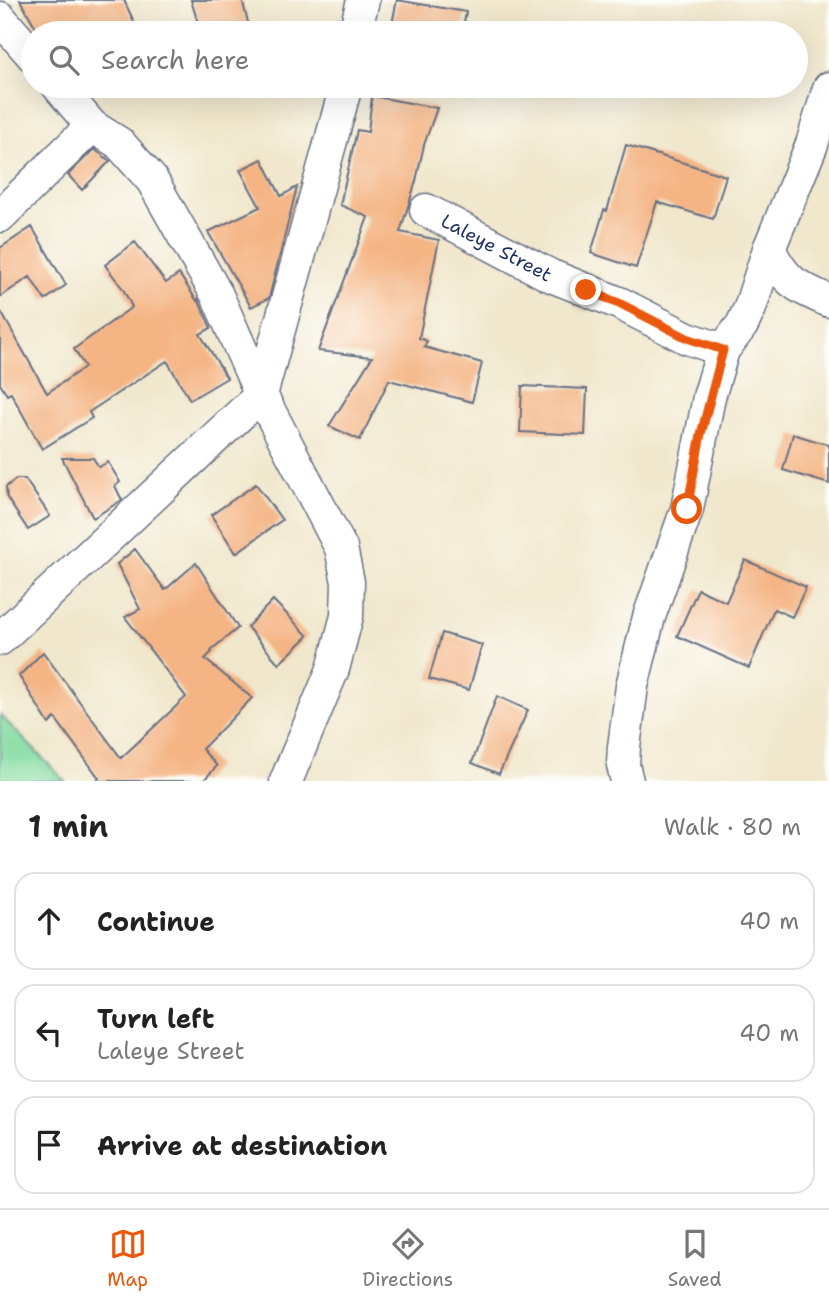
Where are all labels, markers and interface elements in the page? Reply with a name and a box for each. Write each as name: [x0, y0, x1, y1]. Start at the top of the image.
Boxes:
search box: [21, 21, 808, 98]
icon: search: [45, 41, 83, 79]
text: Search here: [101, 42, 250, 77]
street label: Laleye Street: [437, 208, 556, 287]
route end: [570, 274, 601, 305]
route start: [671, 493, 702, 524]
text: 1 min: [28, 806, 108, 847]
text: Walk · 80 m: [664, 812, 801, 842]
icon: ahead: [30, 902, 68, 940]
text: Continue: [97, 904, 215, 939]
text: 40 m: [739, 906, 799, 936]
text: Turn left: [97, 1001, 214, 1036]
icon: left: [30, 1014, 68, 1052]
text: 40 m: [739, 1018, 799, 1048]
text: Laleye Street: [97, 1036, 245, 1066]
icon: arrive: [30, 1126, 68, 1164]
text: Arrive at destination: [97, 1128, 387, 1163]
tab: Map: [107, 1225, 148, 1292]
tab: Directions: [363, 1225, 453, 1292]
tab: Saved: [668, 1225, 722, 1292]

